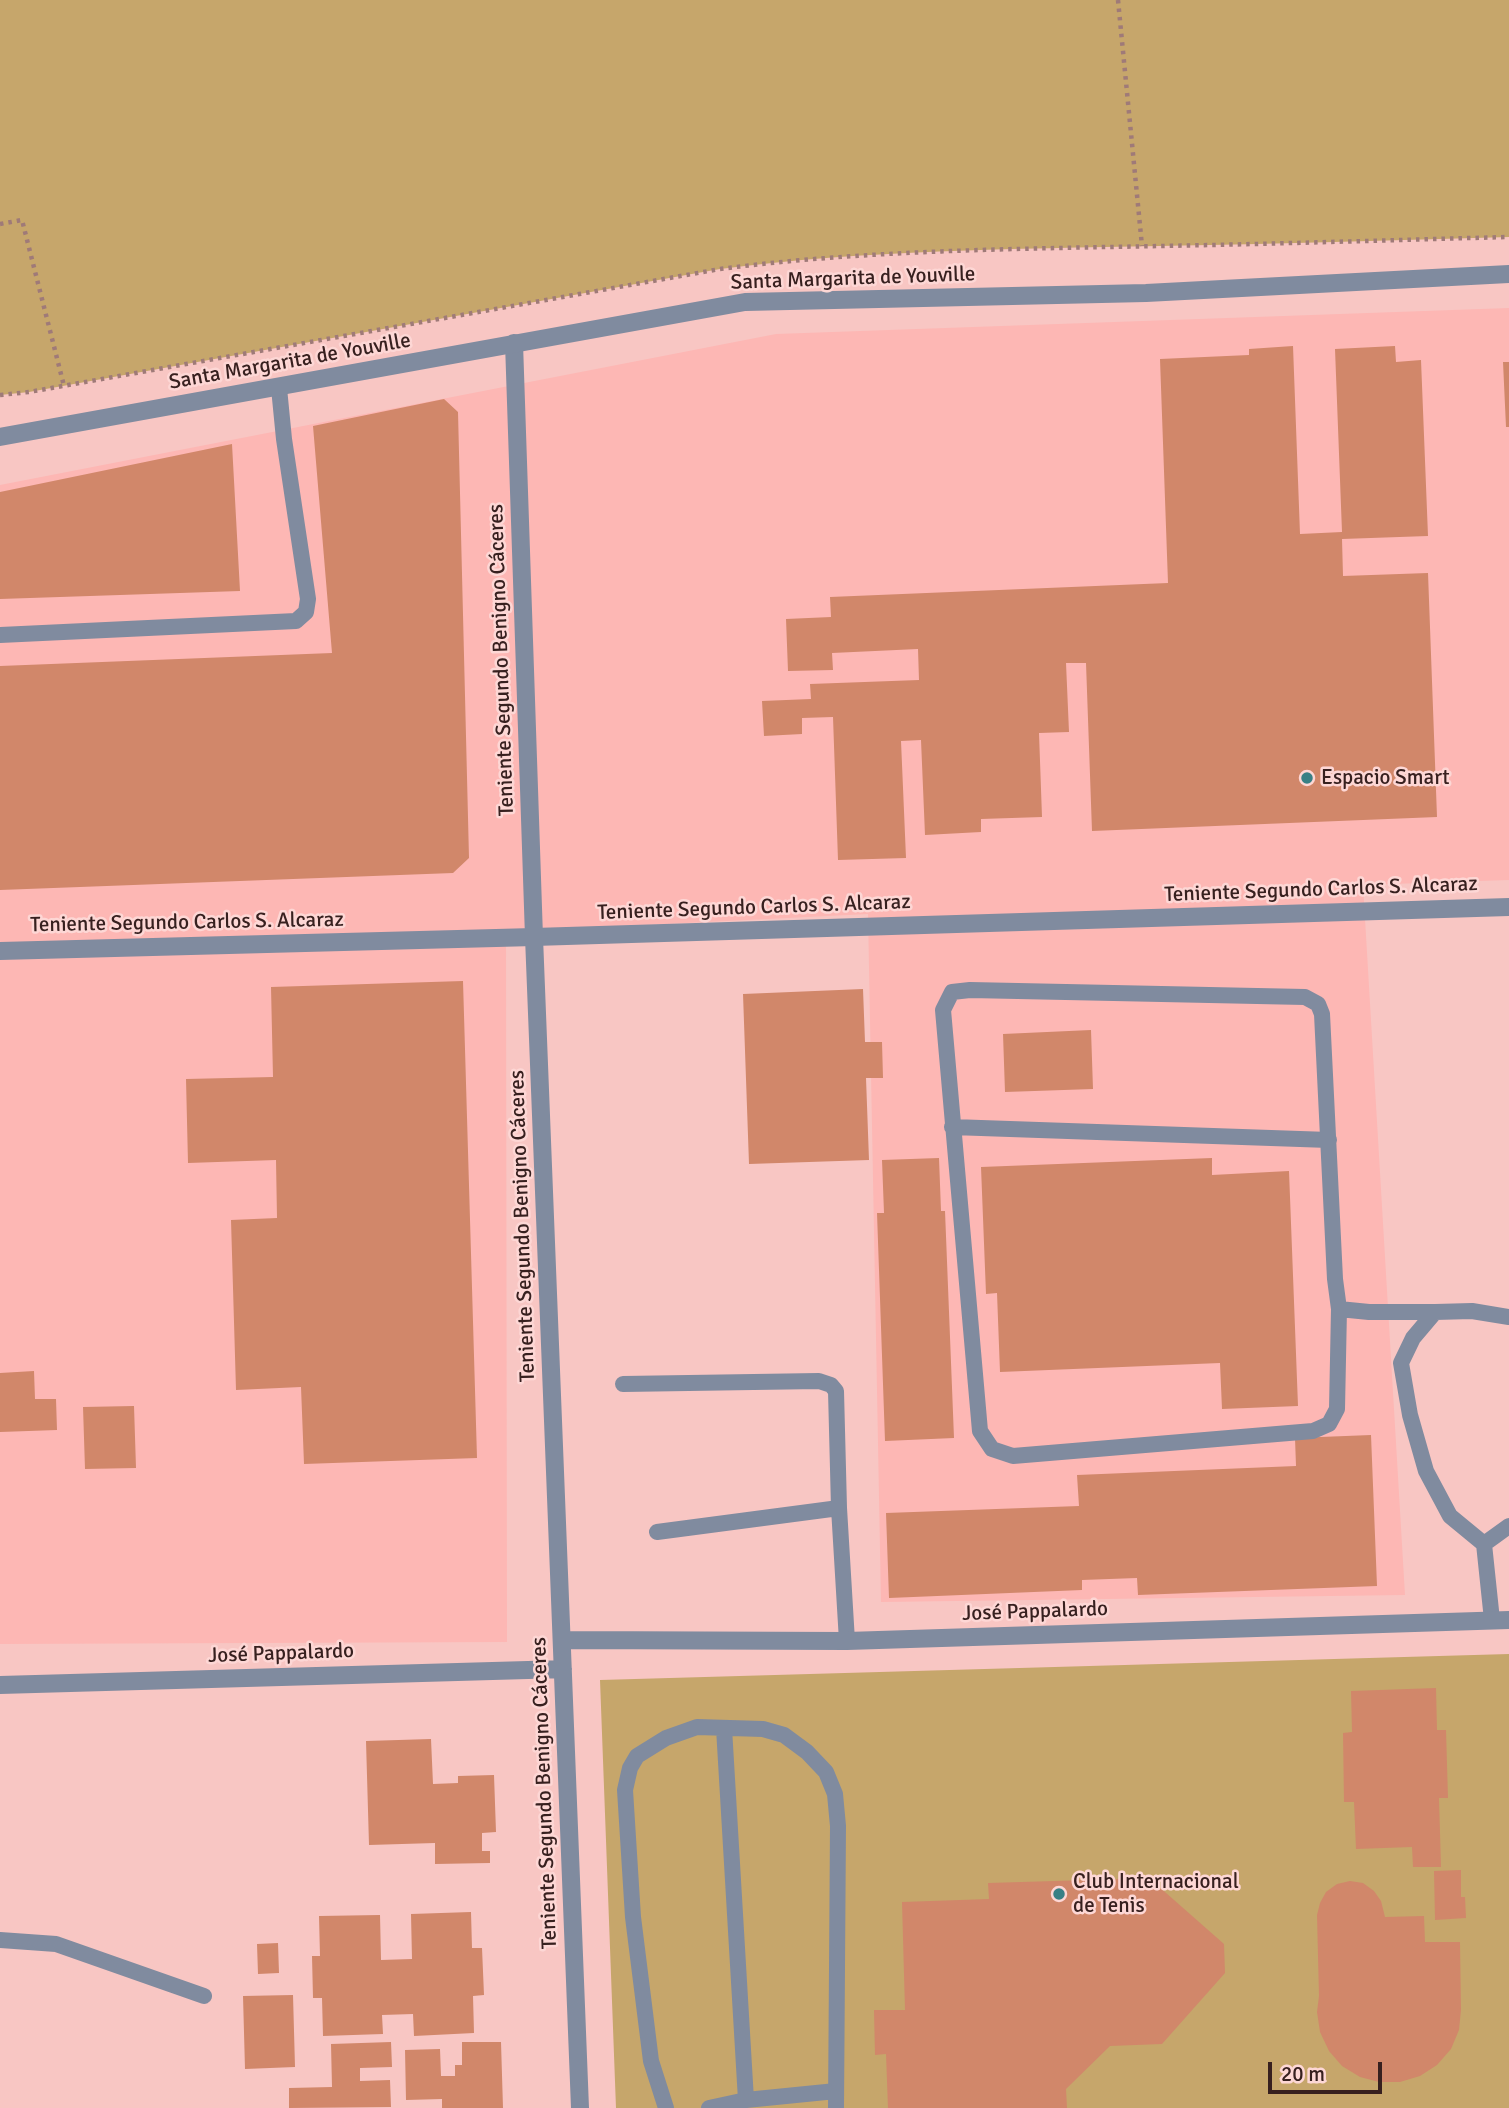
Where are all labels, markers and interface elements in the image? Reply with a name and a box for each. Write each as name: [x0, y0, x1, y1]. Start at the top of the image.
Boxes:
street label: Santa Margarita de Youville: [730, 262, 976, 296]
street label: Santa Margarita de Youville: [167, 328, 413, 396]
street label: Teniente Segundo Benigno Cáceres: [484, 504, 520, 816]
place label: Espacio Smart: [1321, 765, 1450, 791]
marker: Espacio Smart: [1299, 770, 1315, 786]
street label: Teniente Segundo Carlos S. Alcaraz: [1164, 872, 1478, 908]
street label: Teniente Segundo Carlos S. Alcaraz: [597, 890, 911, 926]
street label: Teniente Segundo Carlos S. Alcaraz: [30, 908, 344, 938]
street label: Teniente Segundo Benigno Cáceres: [505, 1070, 541, 1382]
street label: José Pappalardo: [962, 1597, 1108, 1627]
street label: Teniente Segundo Benigno Cáceres: [527, 1637, 563, 1949]
street label: José Pappalardo: [208, 1639, 354, 1669]
place label: Club Internacional de Tenis: [1073, 1869, 1239, 1919]
marker: Club Internacional de Tenis: [1051, 1886, 1067, 1902]
scale bar: [1271, 2048, 1385, 2092]
text: 20 m: [1281, 2061, 1325, 2087]

